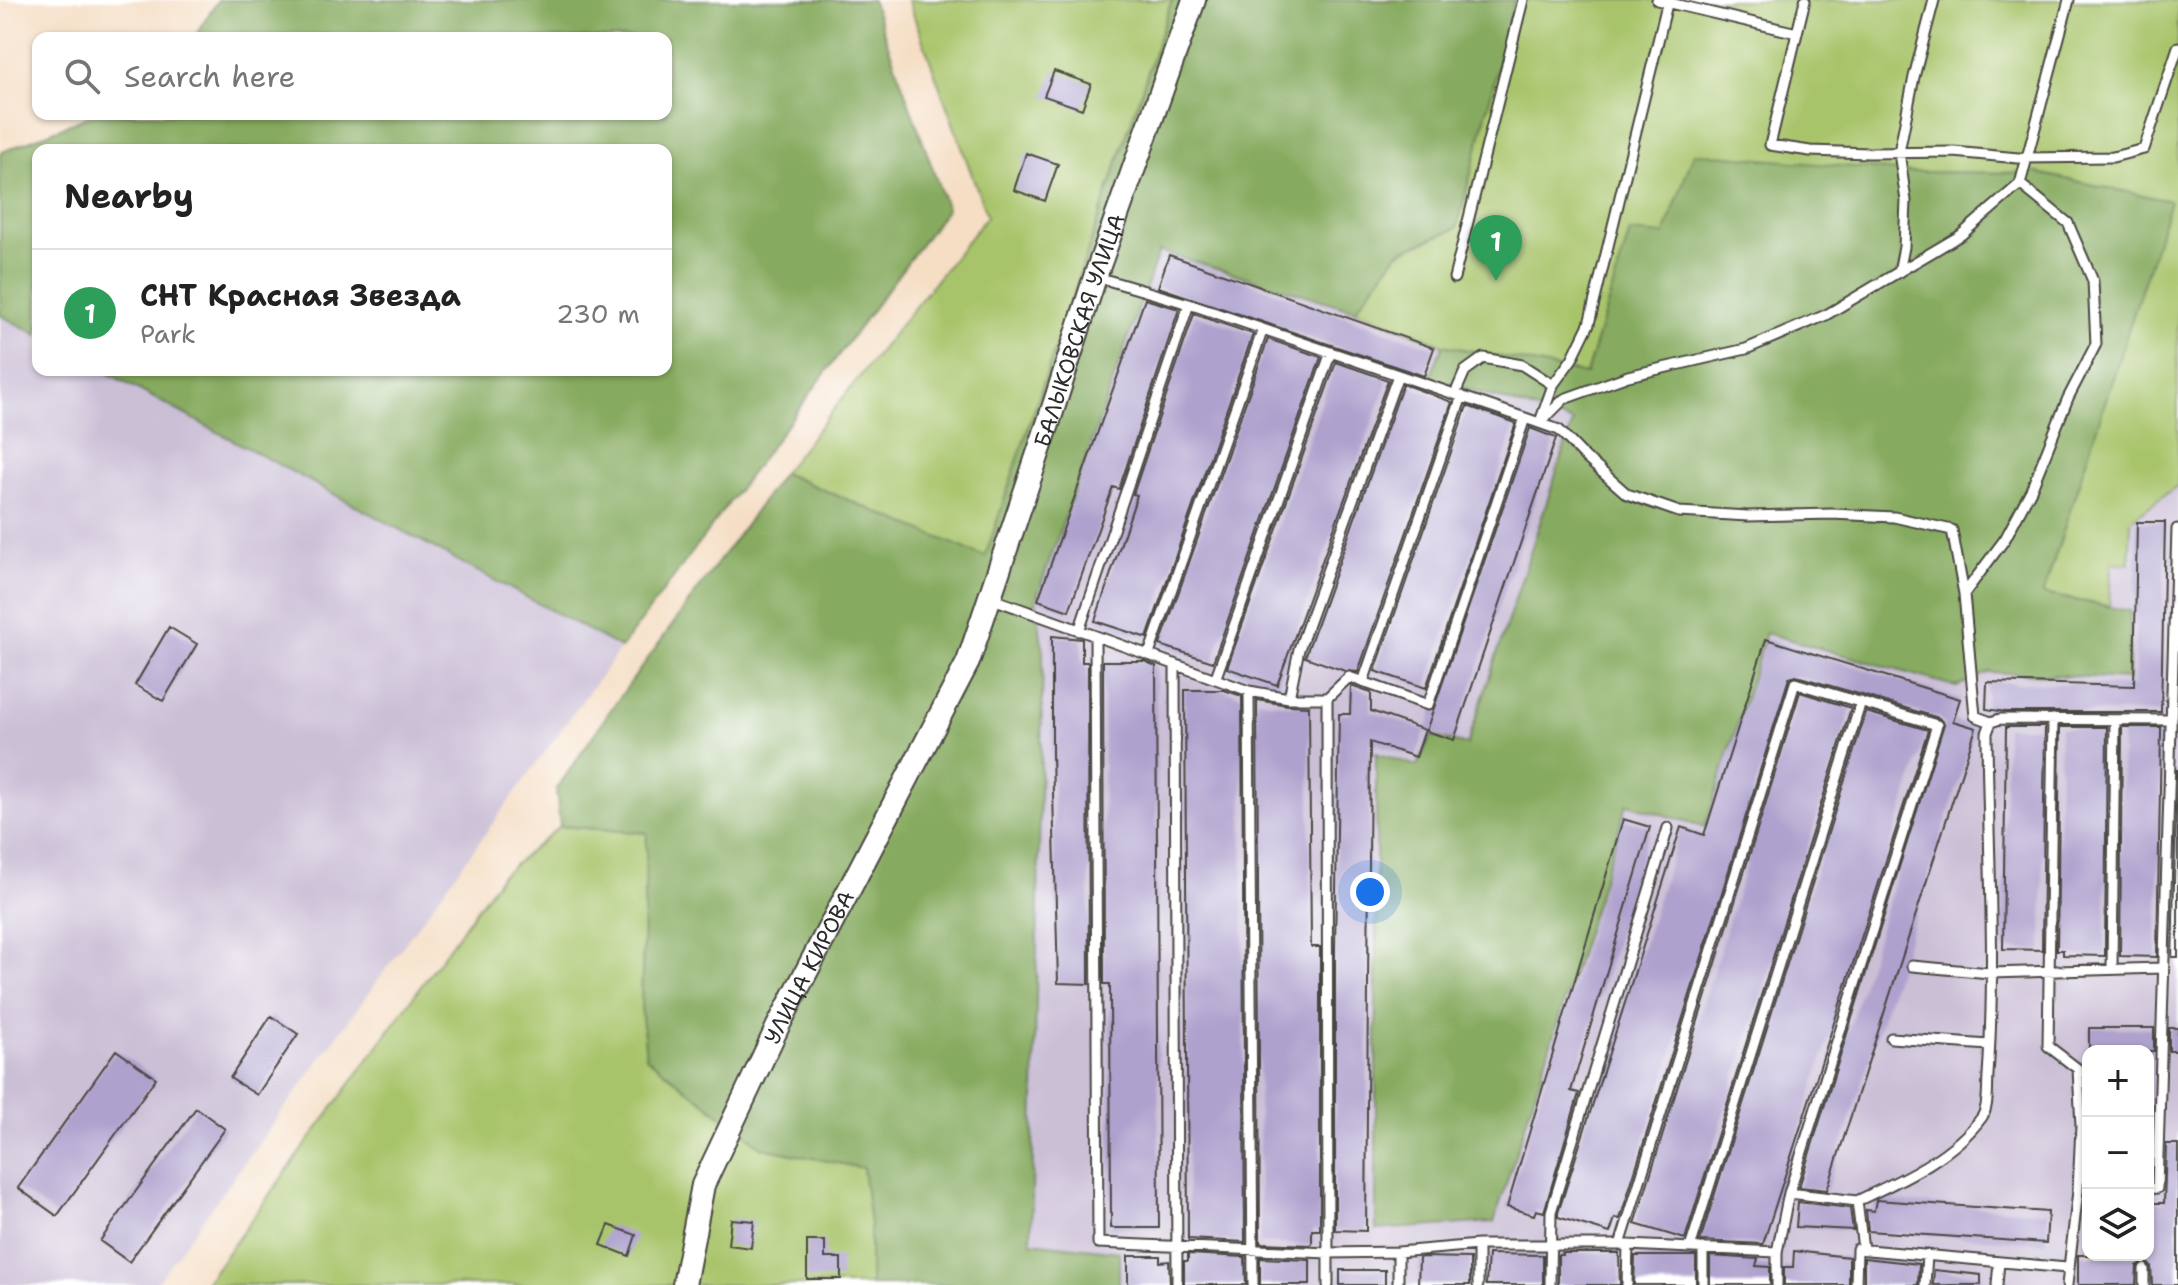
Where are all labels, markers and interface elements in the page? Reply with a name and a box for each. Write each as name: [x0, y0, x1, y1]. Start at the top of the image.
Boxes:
search box: [32, 32, 672, 120]
icon: search: [60, 54, 104, 98]
text: Search here: [124, 56, 295, 97]
text: Nearby: [64, 173, 194, 219]
street label: БАЛЫКОВСКАЯ УЛИЦА: [1027, 210, 1131, 451]
pin: 1: [1470, 215, 1522, 281]
text: СНТ Красная Звезда: [140, 275, 461, 316]
text: 1: [84, 296, 96, 331]
text: 230 m: [556, 296, 640, 331]
text: Park: [140, 316, 196, 351]
your location: [1350, 872, 1390, 912]
street label: УЛИЦА КИРОВА: [757, 885, 861, 1049]
map controls: [2082, 1045, 2154, 1261]
button: +: [2082, 1045, 2154, 1117]
button: −: [2082, 1117, 2154, 1189]
button: layers: [2082, 1189, 2154, 1261]

